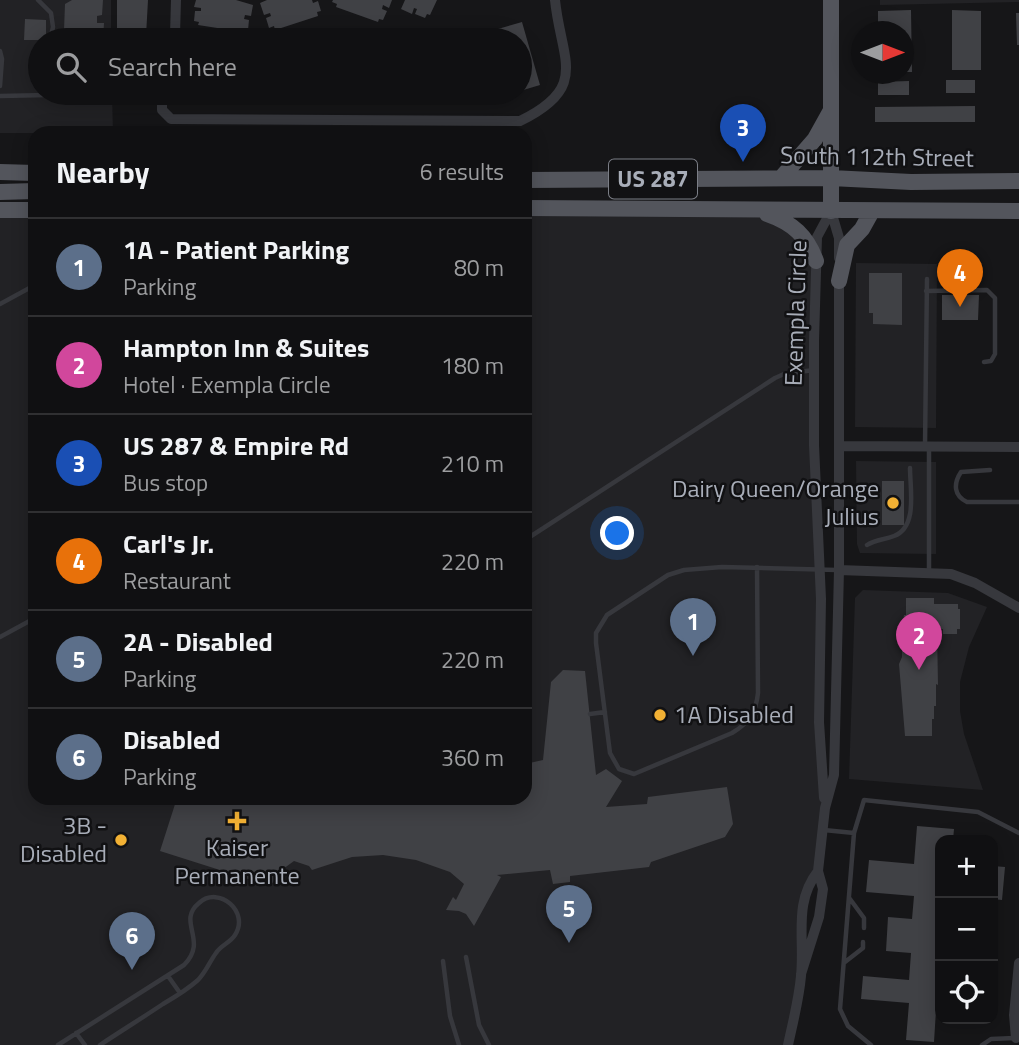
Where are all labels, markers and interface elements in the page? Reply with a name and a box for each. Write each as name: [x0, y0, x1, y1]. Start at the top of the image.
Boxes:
north arrow: [851, 21, 914, 84]
search box: [28, 28, 532, 105]
text: Search here: [108, 47, 237, 86]
icon: search: [52, 48, 90, 86]
pin: 3: [720, 104, 766, 162]
street label: South 112th Street: [780, 136, 975, 176]
text: Nearby: [56, 149, 149, 195]
text: 6 results: [420, 154, 504, 189]
road number: US 287: [609, 160, 697, 198]
text: 1A - Patient Parking: [123, 230, 349, 269]
street label: Exempla Circle: [774, 239, 816, 387]
pin: 4: [937, 249, 983, 307]
text: 1: [73, 250, 85, 285]
text: 80 m: [454, 250, 504, 285]
text: Parking: [123, 269, 196, 304]
text: Hampton Inn & Suites: [123, 328, 369, 367]
text: 2: [73, 348, 85, 383]
text: 180 m: [441, 348, 504, 383]
text: Hotel · Exempla Circle: [123, 367, 331, 402]
text: US 287 & Empire Rd: [123, 426, 349, 465]
text: 3: [73, 446, 85, 481]
text: 210 m: [441, 446, 504, 481]
text: Bus stop: [123, 465, 208, 500]
place label: Dairy Queen/Orange Julius: [672, 470, 879, 534]
marker: Dairy Queen/Orange Julius: [885, 495, 901, 511]
your location: [600, 516, 634, 550]
text: Carl's Jr.: [123, 524, 214, 563]
text: 4: [73, 544, 85, 579]
text: 220 m: [441, 544, 504, 579]
text: Restaurant: [123, 563, 231, 598]
pin: 1: [670, 598, 716, 656]
pin: 2: [896, 612, 942, 670]
text: 2A - Disabled: [123, 622, 273, 661]
text: 5: [73, 642, 85, 677]
text: 220 m: [441, 642, 504, 677]
text: Parking: [123, 661, 196, 696]
place label: 1A Disabled: [674, 696, 794, 732]
marker: 1A Disabled: [652, 707, 668, 723]
text: Disabled: [123, 720, 221, 759]
text: 6: [73, 740, 85, 775]
text: 360 m: [441, 740, 504, 775]
text: Parking: [123, 759, 196, 794]
place label: 3B - Disabled: [20, 807, 107, 871]
marker: Kaiser Permanente: [227, 811, 247, 831]
place label: Kaiser Permanente: [174, 829, 300, 893]
marker: 3B - Disabled: [113, 832, 129, 848]
map controls: [935, 835, 998, 1024]
button: +: [935, 835, 998, 898]
pin: 5: [546, 885, 592, 943]
button: −: [935, 898, 998, 961]
pin: 6: [109, 912, 155, 970]
button: locate: [935, 961, 998, 1024]

